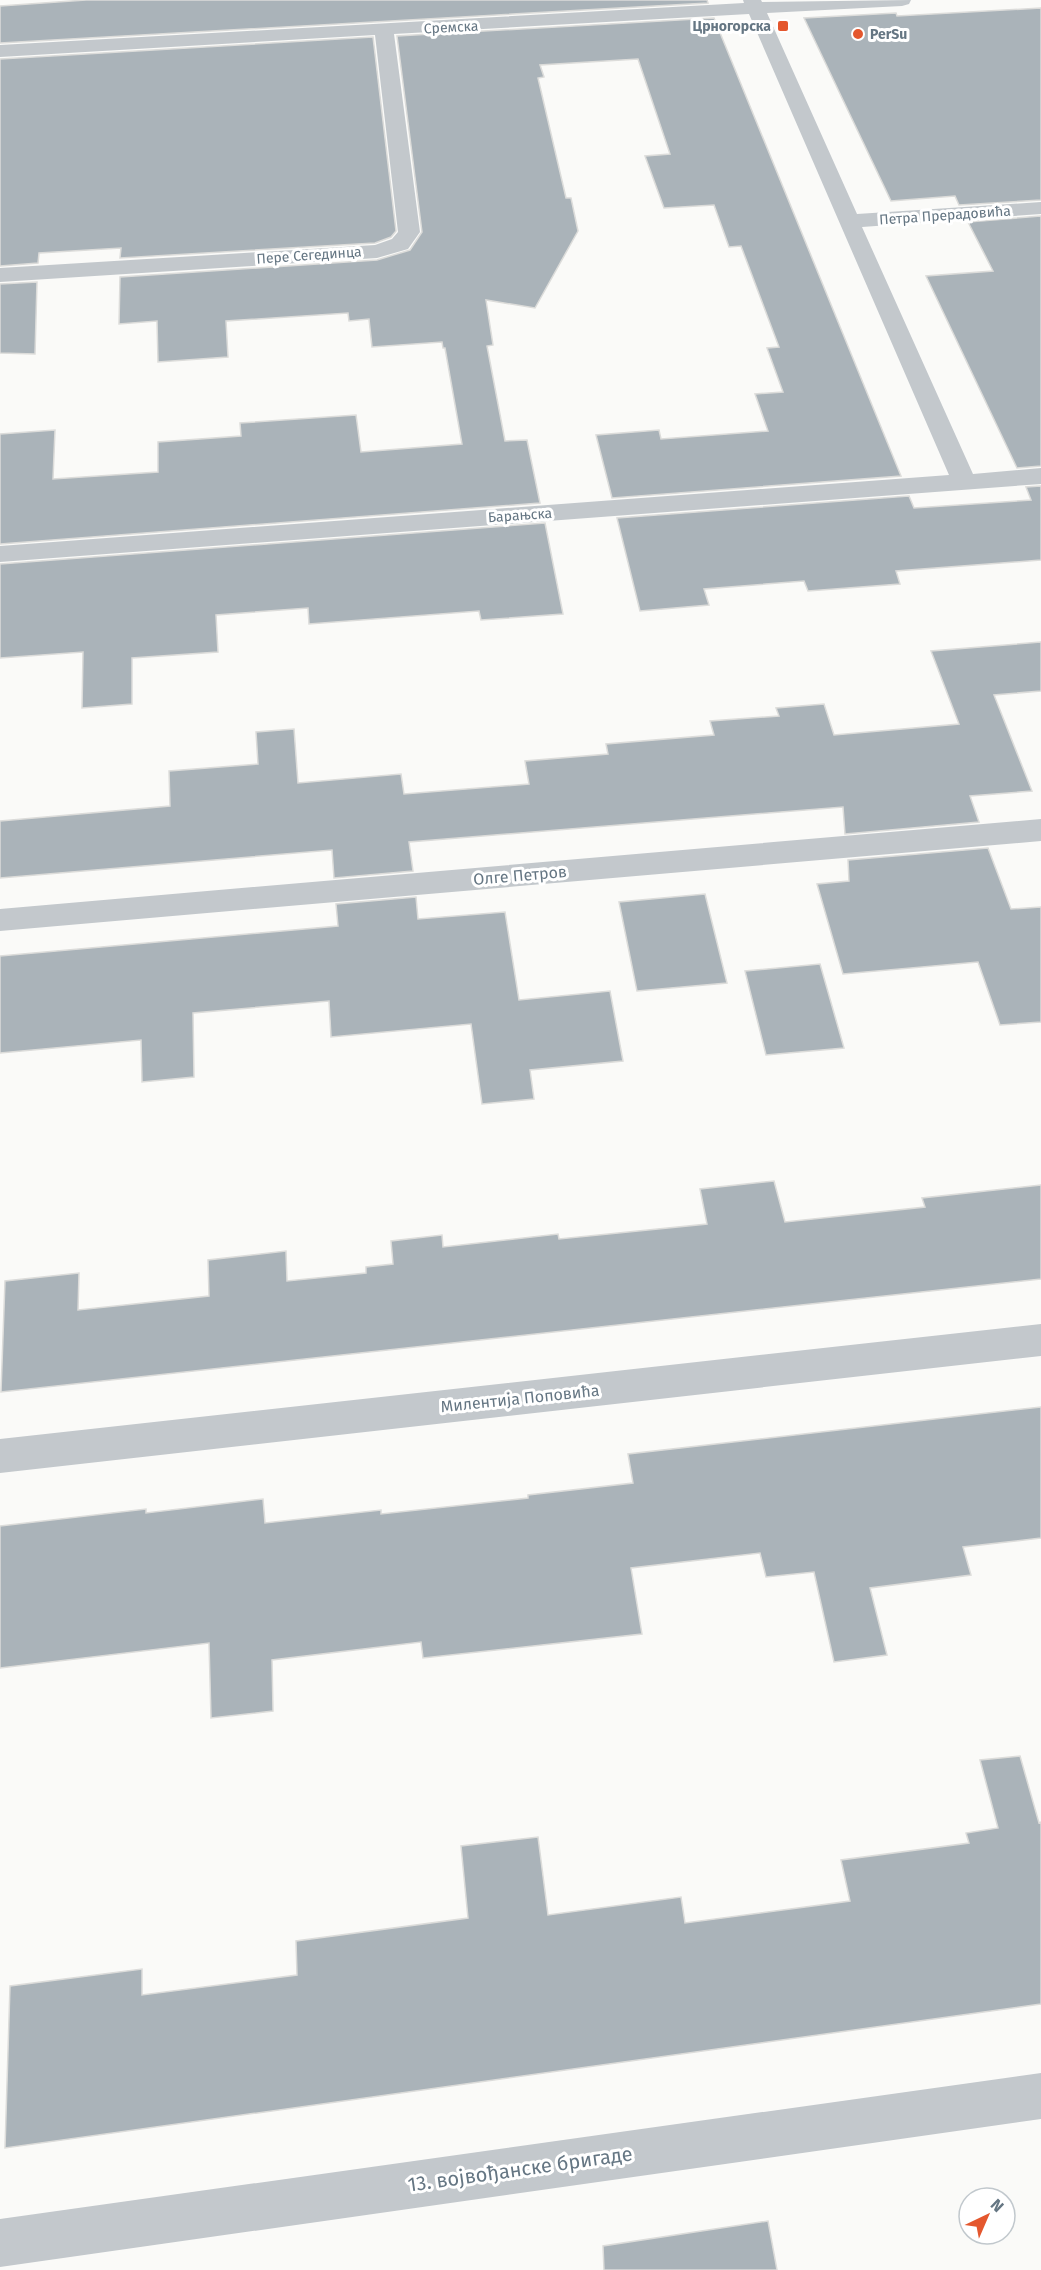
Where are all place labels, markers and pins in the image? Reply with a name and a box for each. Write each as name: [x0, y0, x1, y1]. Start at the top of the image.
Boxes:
place label: Црногорска: [693, 18, 771, 35]
marker: Црногорска: [776, 19, 790, 33]
place label: PerSu: [870, 26, 907, 43]
marker: PerSu: [851, 27, 865, 41]

